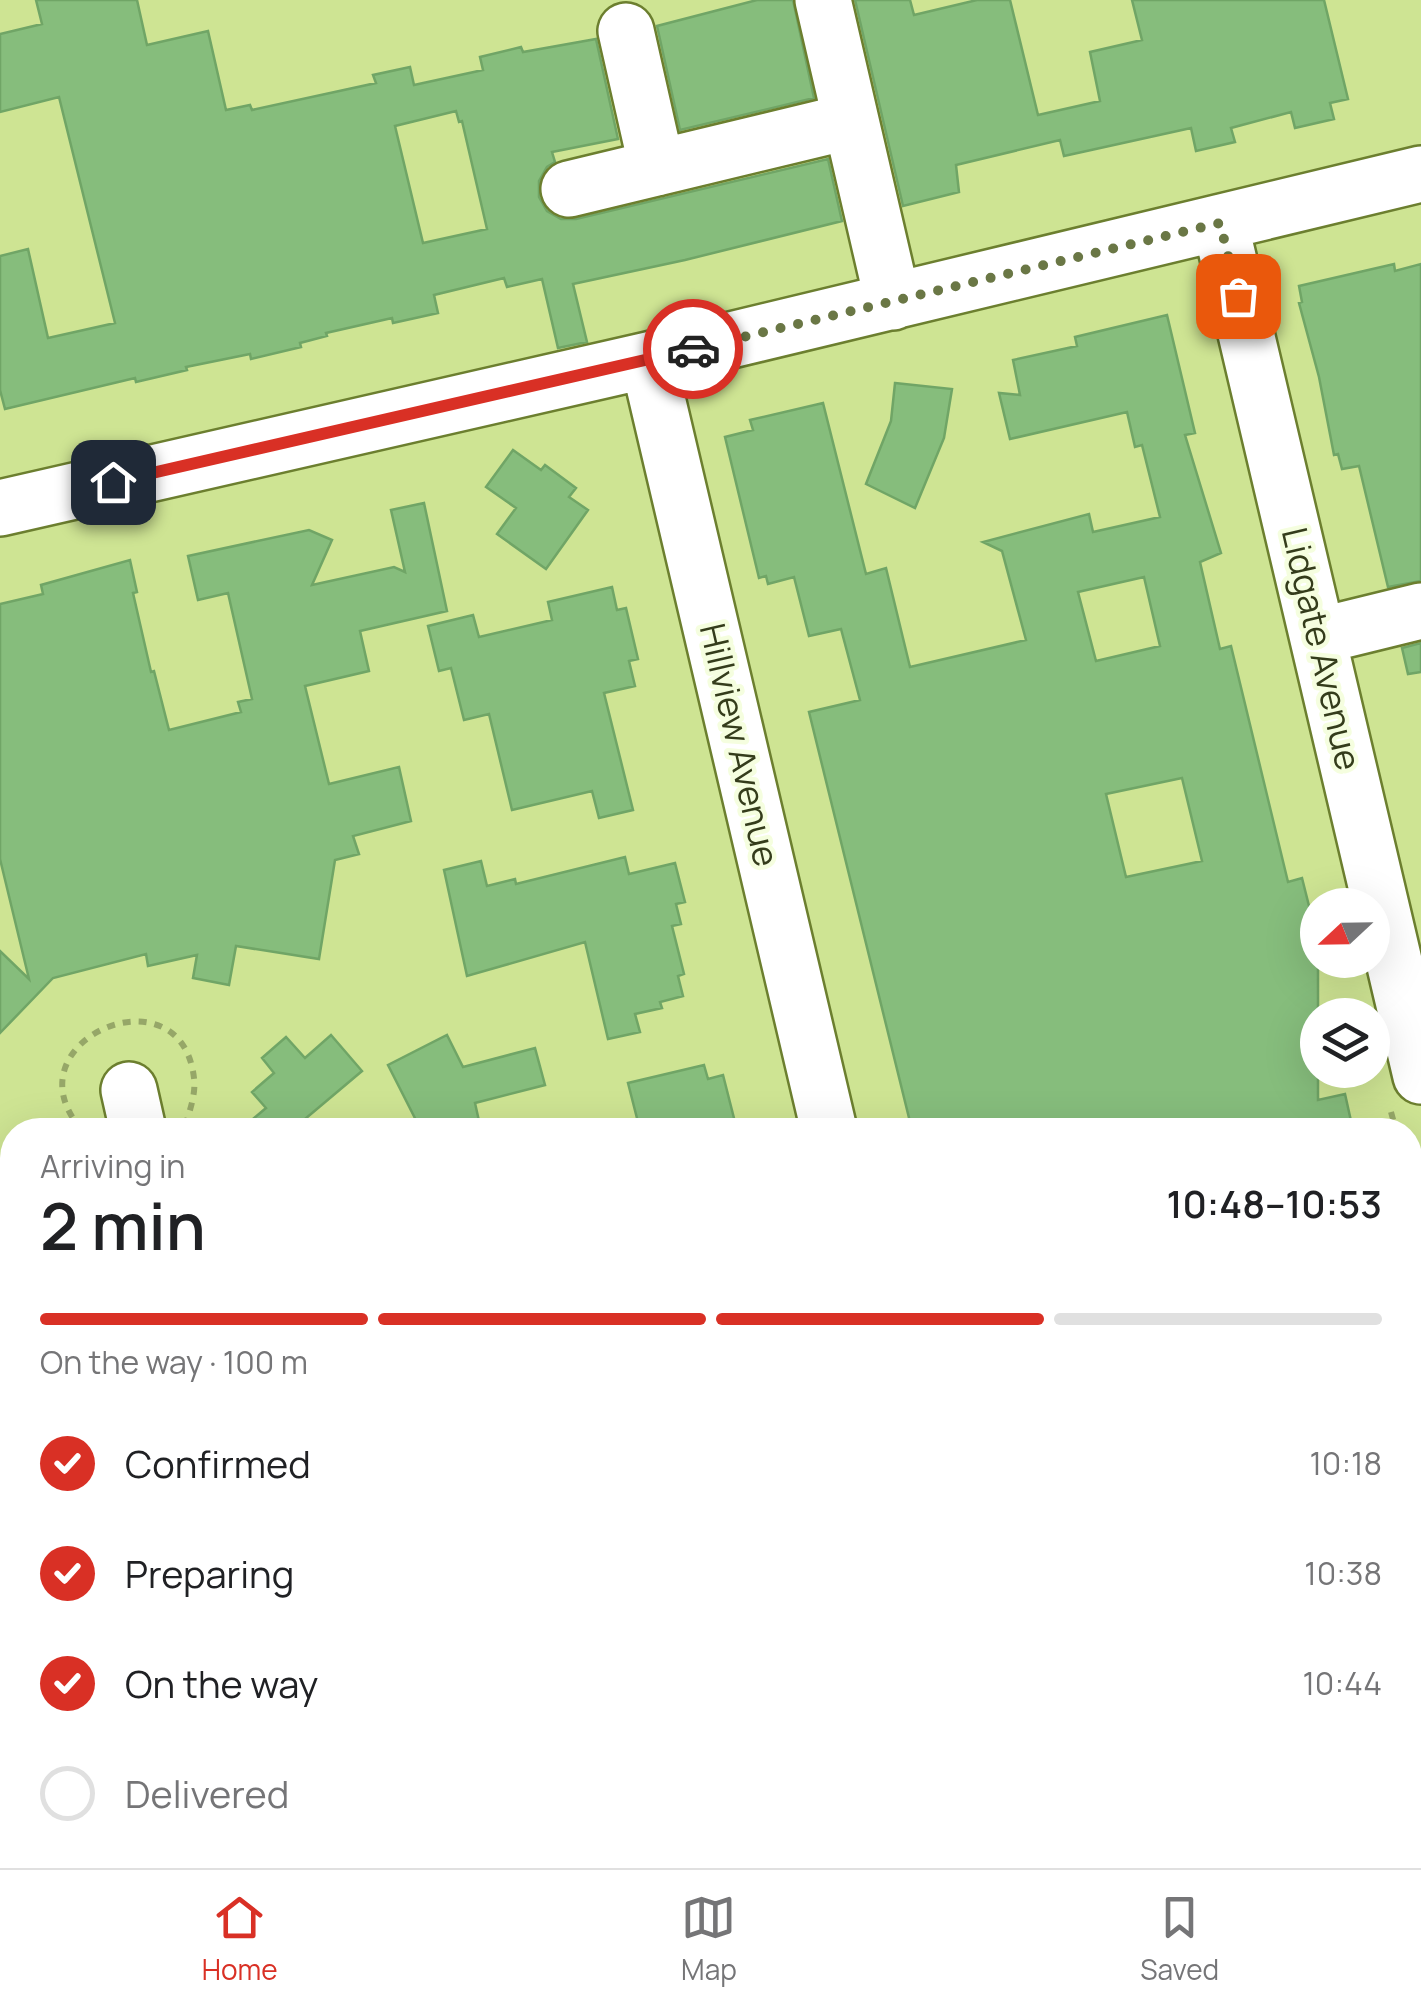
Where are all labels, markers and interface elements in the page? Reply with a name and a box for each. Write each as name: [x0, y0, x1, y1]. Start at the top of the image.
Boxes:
pin: [1196, 254, 1281, 339]
icon: bag: [1211, 269, 1266, 324]
courier: [643, 299, 743, 399]
icon: car: [666, 322, 721, 377]
pin: [71, 440, 156, 525]
icon: home: [86, 455, 141, 510]
street label: Lidgate Avenue: [1271, 523, 1373, 775]
street label: Hillview Avenue: [689, 619, 791, 871]
north arrow: [1300, 888, 1390, 978]
map controls: [1300, 888, 1390, 1088]
button: layers: [1300, 998, 1390, 1088]
text: Arriving in: [40, 1144, 185, 1188]
text: 10:48–10:53: [1166, 1177, 1382, 1229]
text: 2 min: [40, 1181, 206, 1270]
text: On the way · 100 m: [40, 1340, 308, 1384]
icon: check: [40, 1436, 95, 1491]
text: Confirmed: [125, 1437, 311, 1489]
text: 10:18: [1309, 1441, 1382, 1485]
icon: check: [40, 1546, 95, 1601]
text: Preparing: [125, 1547, 294, 1599]
text: 10:38: [1304, 1551, 1382, 1595]
icon: check: [40, 1656, 95, 1711]
text: On the way: [125, 1657, 318, 1709]
text: 10:44: [1302, 1661, 1382, 1705]
text: Delivered: [125, 1767, 289, 1819]
tab: Home: [202, 1890, 278, 1988]
tab: Map: [681, 1890, 737, 1988]
tab: Saved: [1140, 1890, 1219, 1988]

